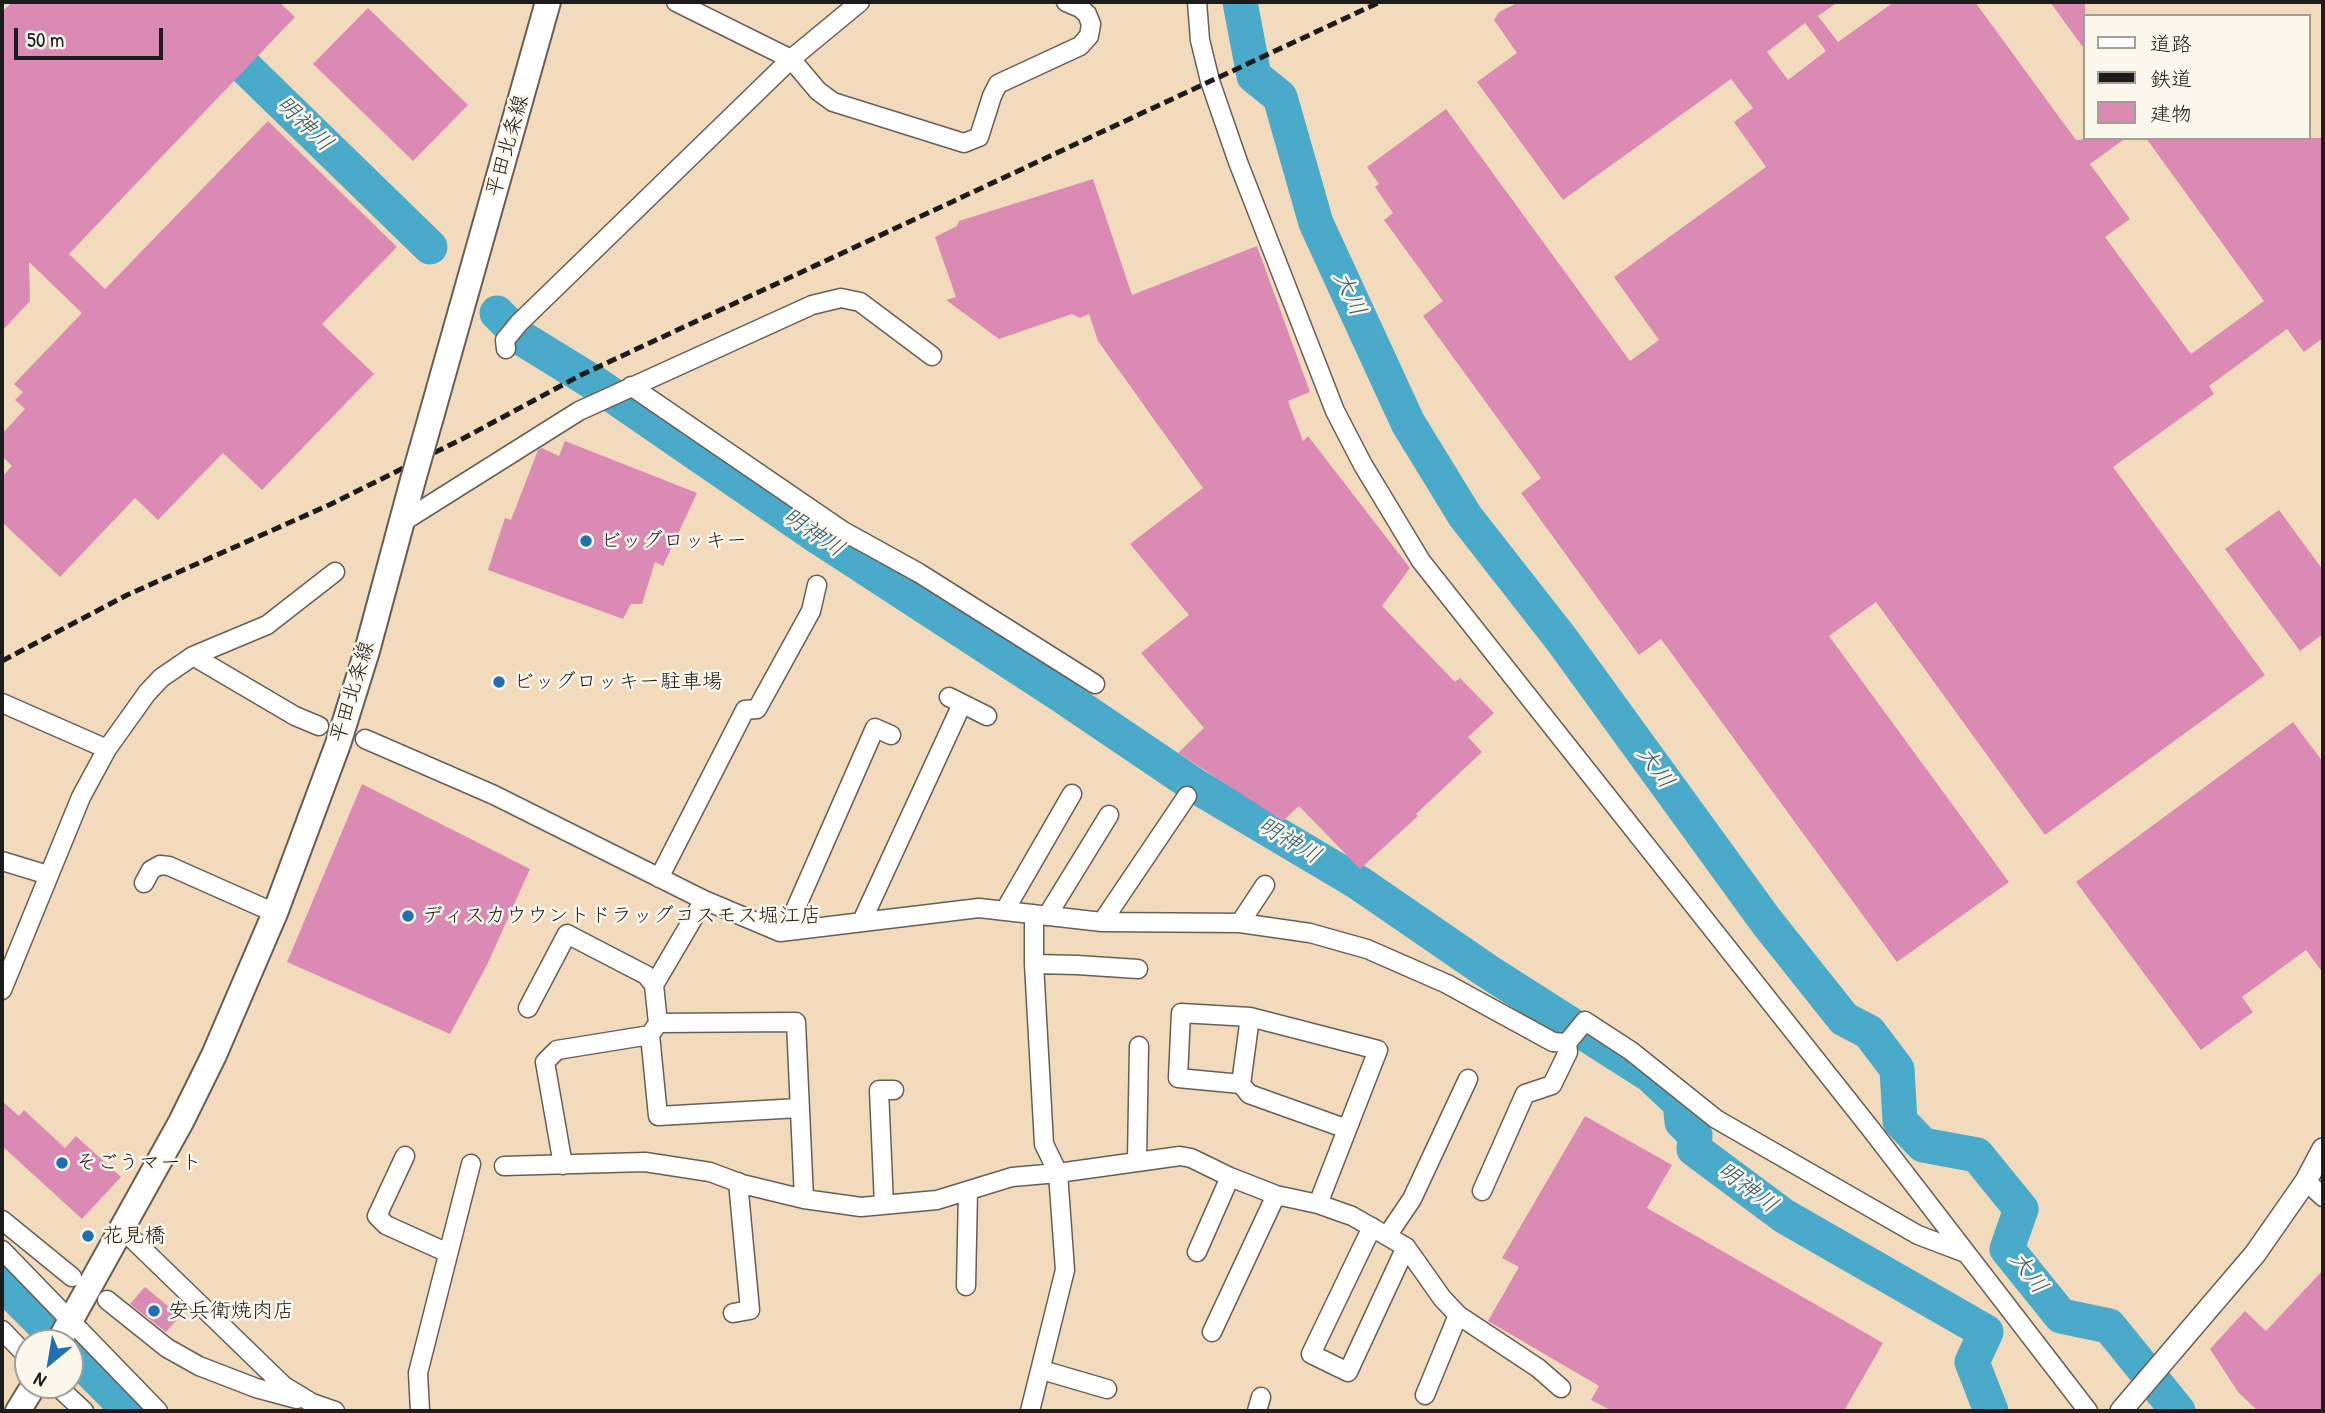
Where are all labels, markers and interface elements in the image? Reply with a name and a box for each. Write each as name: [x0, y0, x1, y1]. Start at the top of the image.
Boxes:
scale bar: [18, 14, 166, 58]
legend: [2084, 14, 2311, 140]
text: 50 m: [27, 25, 64, 54]
text: 道路: [2150, 29, 2192, 58]
text: 鉄道: [2150, 64, 2192, 93]
water label: 明神川: [270, 90, 338, 158]
street label: 平田北条線: [481, 92, 535, 200]
text: 建物: [2150, 99, 2192, 128]
water label: 大川: [1327, 267, 1371, 321]
water label: 明神川: [777, 502, 849, 564]
place label: ビッグロッキー: [600, 528, 747, 554]
marker: ビッグロッキー: [578, 533, 594, 549]
street label: 平田北条線: [326, 638, 380, 746]
place label: ビッグロッキー駐車場: [513, 669, 723, 695]
marker: ビッグロッキー駐車場: [491, 674, 507, 690]
water label: 大川: [1630, 741, 1680, 795]
water label: 明神川: [1252, 811, 1326, 871]
place label: ディスカウウントドラッグコスモス堀江店: [422, 903, 821, 929]
marker: ディスカウウントドラッグコスモス堀江店: [400, 908, 416, 924]
place label: そごうマート: [76, 1150, 202, 1176]
marker: そごうマート: [54, 1155, 70, 1171]
water label: 明神川: [1711, 1156, 1783, 1220]
place label: 花見橋: [102, 1223, 165, 1249]
marker: 花見橋: [80, 1228, 96, 1244]
water label: 大川: [2003, 1246, 2053, 1300]
place label: 安兵衛焼肉店: [168, 1298, 294, 1324]
marker: 安兵衛焼肉店: [146, 1303, 162, 1319]
north arrow: [14, 1329, 84, 1399]
text: N: [29, 1367, 50, 1394]

